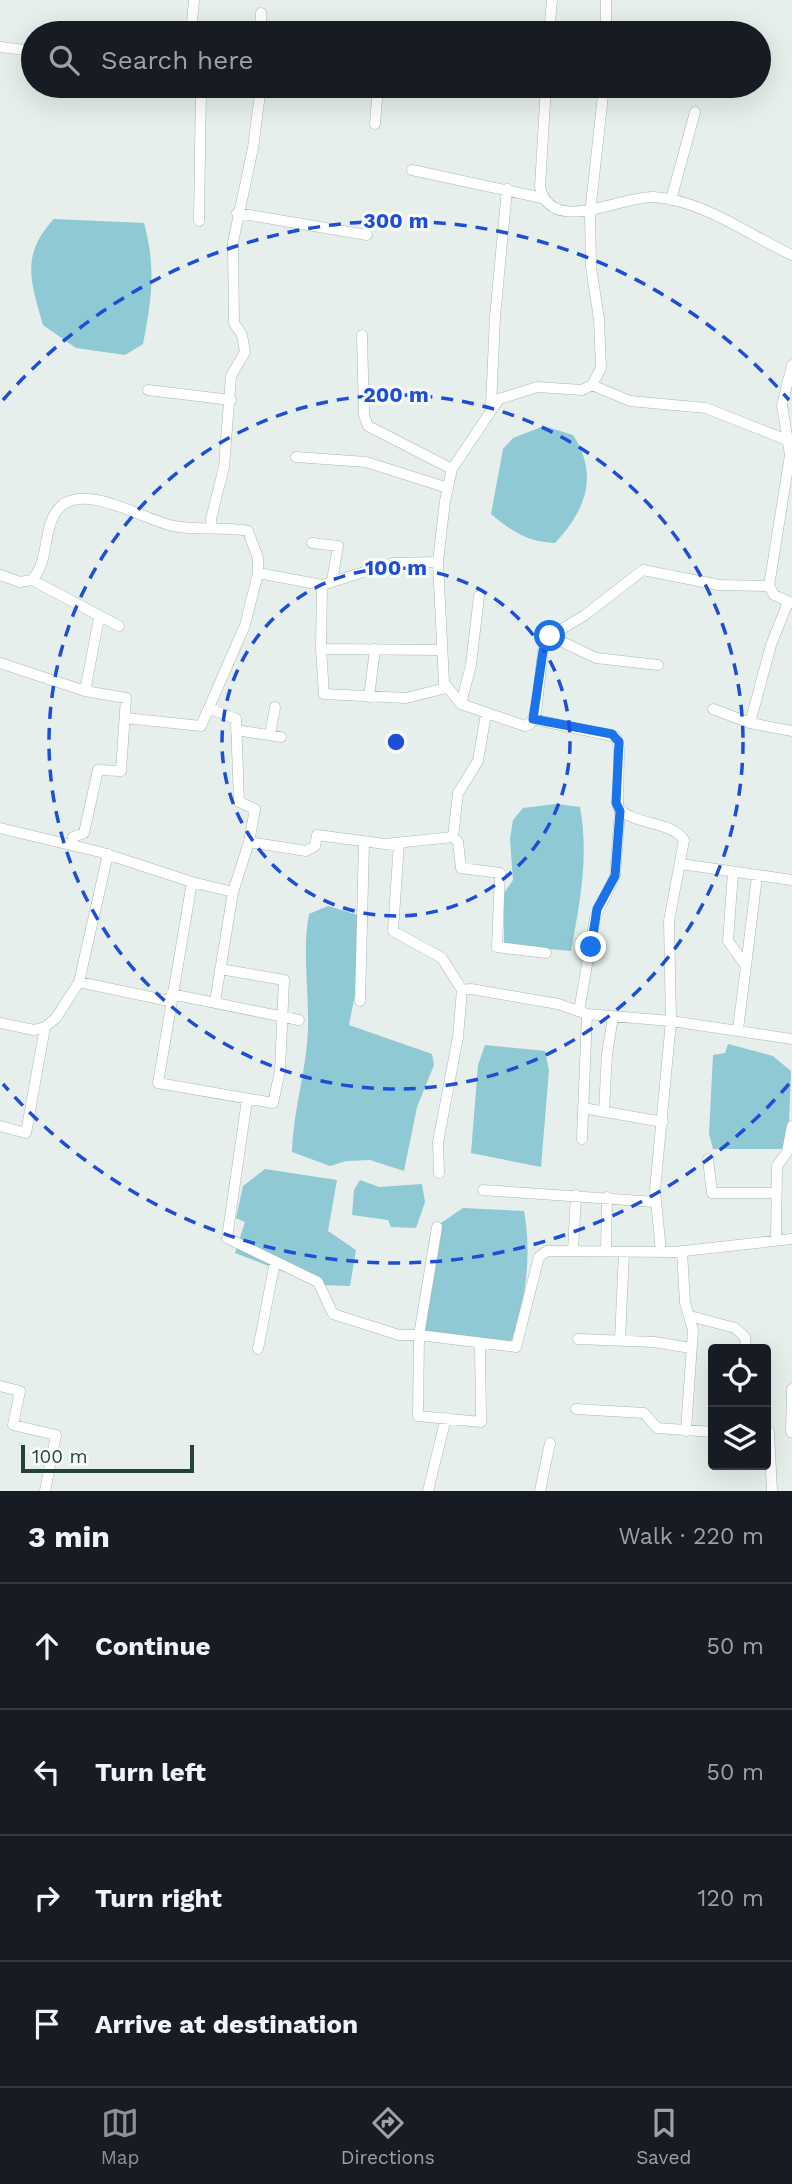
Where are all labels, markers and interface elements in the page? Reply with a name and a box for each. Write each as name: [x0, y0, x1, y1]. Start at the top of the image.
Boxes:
search box: [21, 21, 771, 98]
icon: search: [45, 41, 83, 79]
text: Search here: [101, 45, 253, 75]
text: 300 m: [363, 208, 429, 233]
text: 200 m: [363, 382, 429, 407]
text: 100 m: [365, 555, 427, 580]
route start: [534, 620, 565, 651]
centre of rings: [384, 730, 408, 754]
route end: [575, 931, 606, 962]
map controls: [708, 1344, 771, 1470]
button: locate: [708, 1344, 771, 1407]
button: layers: [708, 1407, 771, 1470]
scale bar: [21, 1442, 194, 1474]
text: 100 m: [32, 1445, 88, 1468]
text: 3 min: [28, 1519, 110, 1554]
text: Walk · 220 m: [618, 1523, 764, 1550]
icon: ahead: [28, 1627, 66, 1665]
text: Continue: [95, 1631, 211, 1661]
text: 50 m: [707, 1633, 764, 1660]
icon: left: [28, 1753, 66, 1791]
text: Turn left: [95, 1757, 206, 1787]
text: 50 m: [707, 1759, 764, 1786]
icon: right: [28, 1879, 66, 1917]
text: Turn right: [95, 1883, 222, 1913]
text: 120 m: [698, 1885, 764, 1912]
icon: arrive: [28, 2005, 66, 2043]
text: Arrive at destination: [95, 2009, 358, 2039]
tab: Map: [101, 2104, 139, 2169]
tab: Directions: [341, 2104, 435, 2169]
tab: Saved: [636, 2104, 691, 2169]

